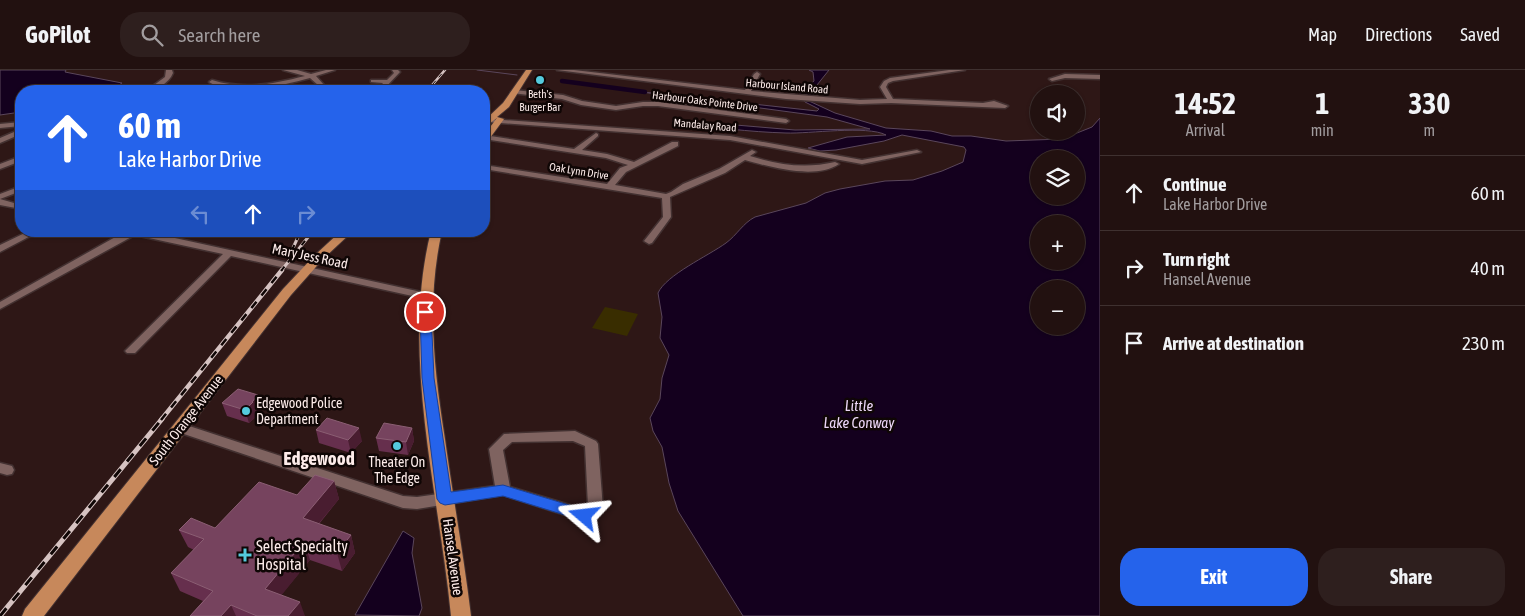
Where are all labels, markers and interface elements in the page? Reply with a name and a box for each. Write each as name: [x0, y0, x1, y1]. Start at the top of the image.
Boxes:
search box: [120, 12, 470, 57]
text: GoPilot: [25, 21, 90, 48]
icon: search: [138, 21, 166, 49]
text: Search here: [178, 24, 260, 46]
text: Map: [1308, 24, 1337, 45]
text: Directions: [1365, 24, 1432, 45]
text: Saved: [1460, 24, 1500, 45]
marker: Beth's Burger Bar: [534, 74, 546, 86]
street label: Harbour Island Road: [745, 76, 829, 96]
map controls: [1030, 85, 1085, 335]
button: sound: [1030, 85, 1085, 140]
text: 14:52: [1174, 86, 1236, 120]
text: 1: [1315, 86, 1329, 120]
text: 330: [1408, 86, 1450, 120]
place label: Beth's Burger Bar: [519, 88, 561, 113]
street label: Harbour Oaks Pointe Drive: [652, 89, 758, 113]
icon: ahead: [35, 105, 100, 170]
text: 60 m: [118, 105, 181, 145]
street label: Mandalay Road: [673, 116, 737, 134]
text: Arrival: [1186, 121, 1225, 139]
text: min: [1311, 121, 1334, 139]
text: m: [1424, 121, 1435, 139]
text: Lake Harbor Drive: [118, 146, 261, 172]
button: layers: [1030, 150, 1085, 205]
street label: Oak Lynn Drive: [548, 160, 610, 182]
text: Continue: [1163, 173, 1227, 195]
icon: ahead: [1120, 179, 1148, 207]
text: 60 m: [1471, 182, 1505, 204]
text: Lake Harbor Drive: [1163, 195, 1267, 213]
icon: left: [186, 200, 214, 228]
icon: ahead: [239, 200, 267, 228]
icon: right: [292, 200, 320, 228]
button: +: [1030, 215, 1085, 270]
street label: Mary Jess Road: [271, 240, 349, 272]
text: Turn right: [1163, 248, 1230, 270]
icon: right: [1120, 254, 1148, 282]
text: 40 m: [1471, 257, 1505, 279]
text: Hansel Avenue: [1163, 270, 1251, 288]
button: −: [1030, 280, 1085, 335]
pin: [404, 291, 446, 333]
icon: arrive: [411, 298, 439, 326]
icon: arrive: [1120, 329, 1148, 357]
text: Arrive at destination: [1163, 332, 1304, 354]
text: 230 m: [1462, 332, 1505, 354]
street label: South Orange Avenue: [146, 372, 226, 468]
place label: Edgewood Police Department: [256, 395, 342, 427]
water label: Little Lake Conway: [824, 397, 895, 431]
marker: Edgewood Police Department: [240, 405, 252, 417]
marker: Theater On The Edge: [391, 440, 403, 452]
district label: Edgewood: [283, 447, 355, 469]
place label: Theater On The Edge: [369, 454, 425, 486]
position arrow: [557, 489, 609, 541]
street label: Hansel Avenue: [440, 518, 466, 596]
place label: Select Specialty Hospital: [256, 537, 348, 574]
marker: Select Specialty Hospital: [238, 548, 252, 562]
button: Exit: [1120, 548, 1308, 606]
button: Share: [1318, 548, 1505, 606]

